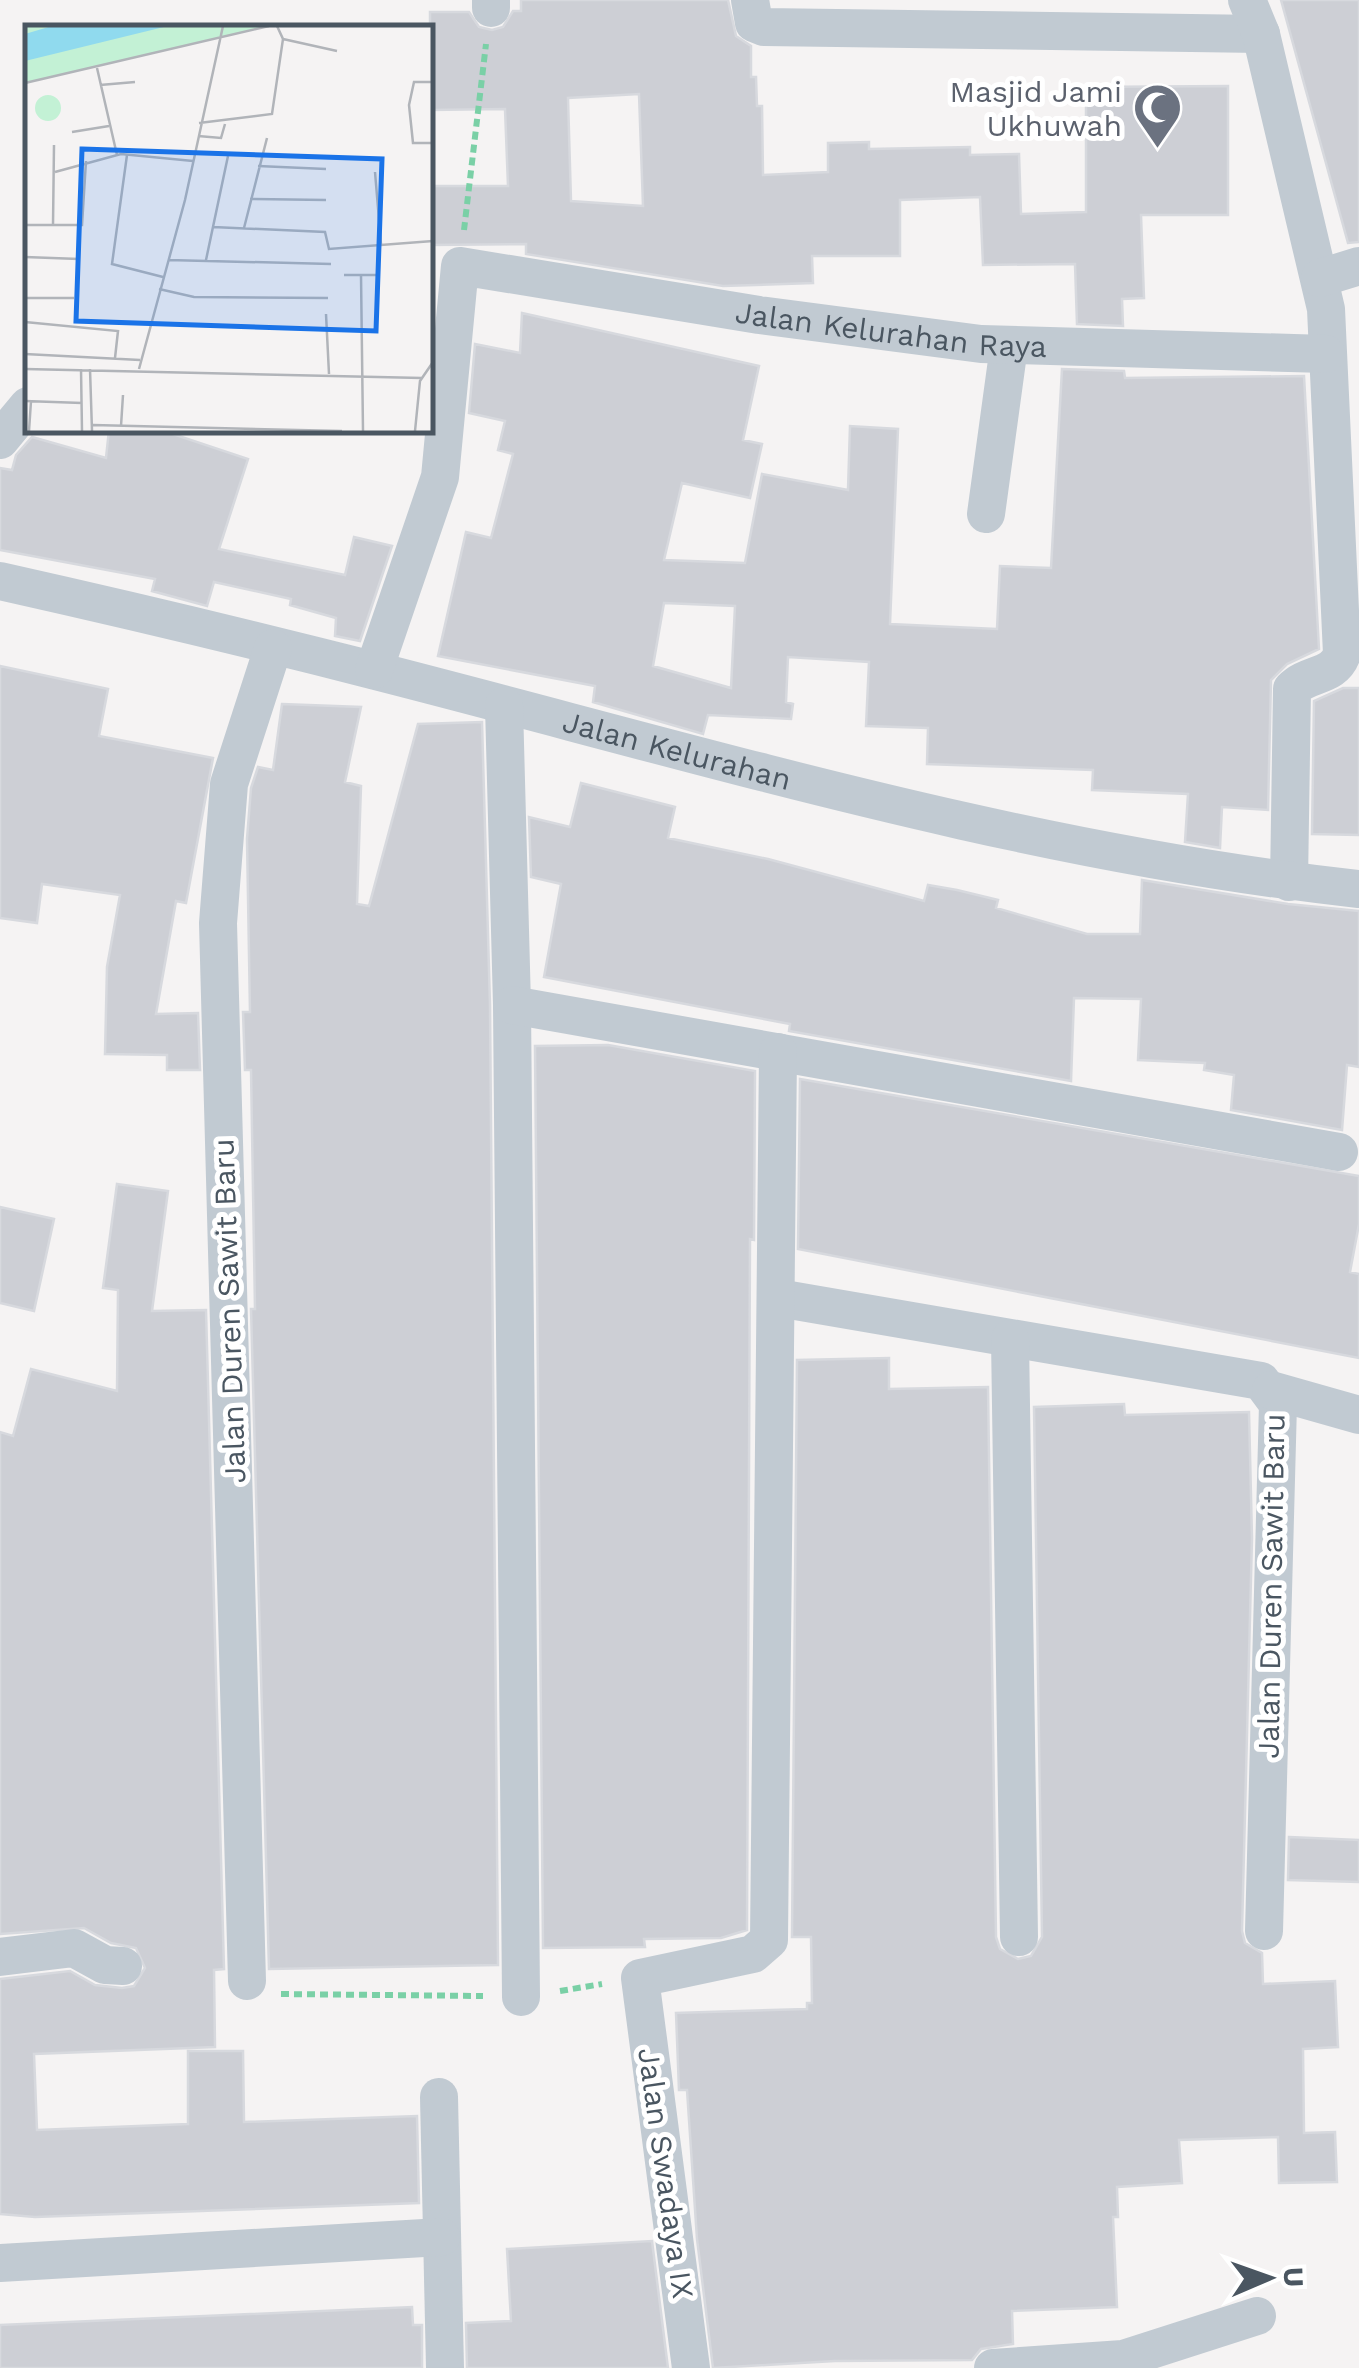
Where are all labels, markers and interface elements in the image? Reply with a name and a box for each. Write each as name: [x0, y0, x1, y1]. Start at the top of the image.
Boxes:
inset map: [25, 25, 432, 432]
place label: Masjid Jami Ukhuwah: [950, 74, 1122, 143]
mosque icon: Masjid Jami Ukhuwah: [1131, 82, 1183, 150]
street label: Jalan Kelurahan Raya: [733, 294, 1047, 363]
street label: Jalan Kelurahan: [559, 703, 795, 797]
street label: Jalan Duren Sawit Baru: [205, 1138, 253, 1484]
street label: Jalan Duren Sawit Baru: [1250, 1413, 1292, 1759]
street label: Jalan Swadaya IX: [631, 2045, 701, 2301]
north arrow: [1219, 2228, 1319, 2328]
text: U: [1277, 2267, 1310, 2288]

